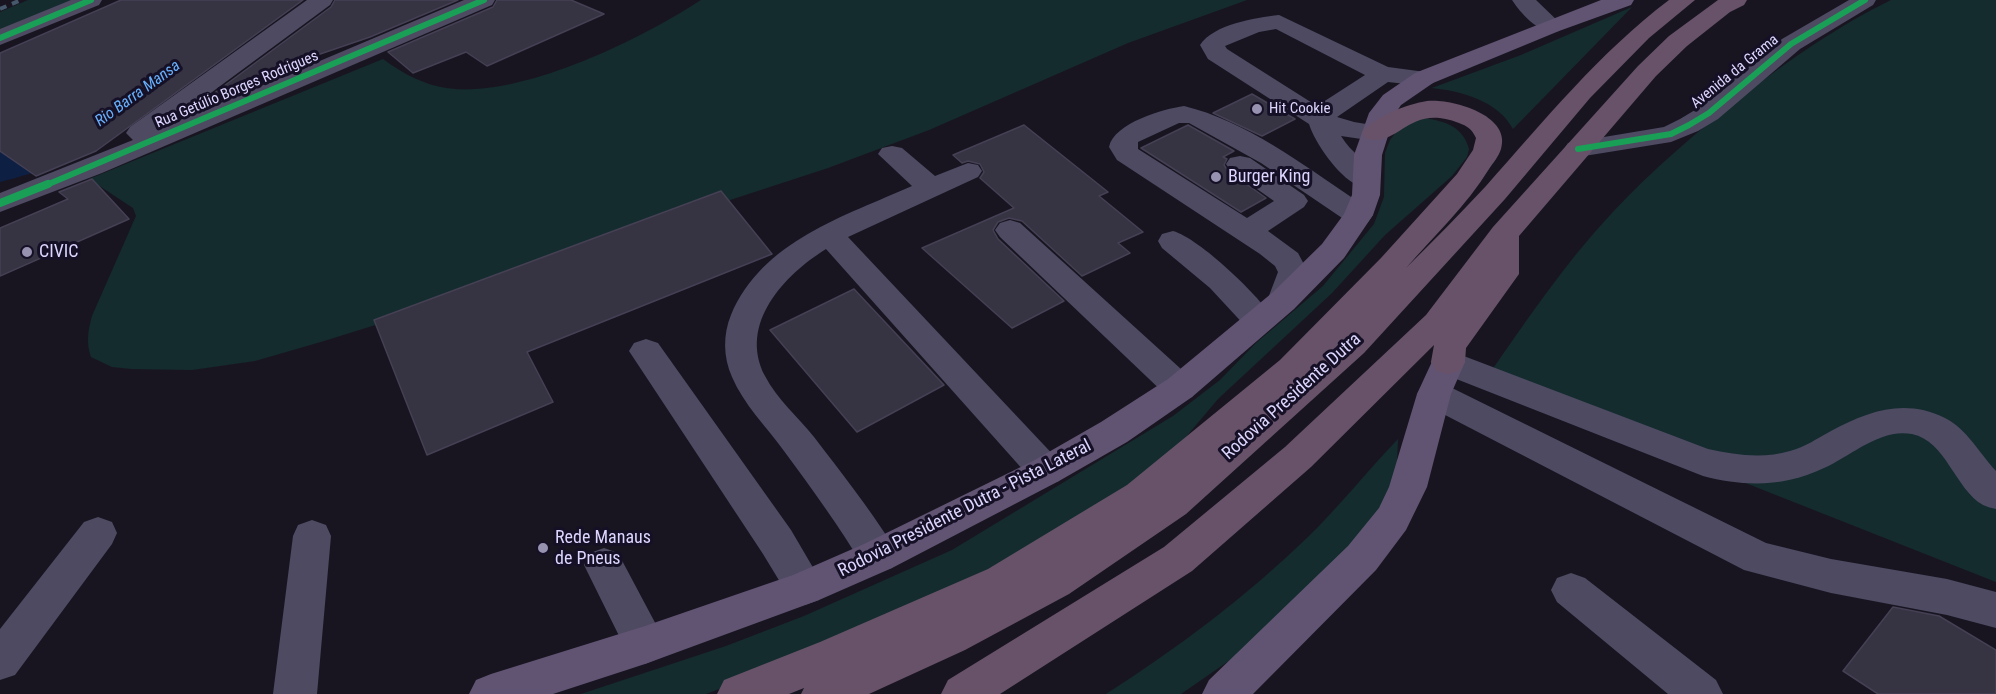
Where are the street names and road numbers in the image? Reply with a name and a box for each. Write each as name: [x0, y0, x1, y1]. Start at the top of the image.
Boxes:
street label: Avenida da Grama: [1688, 31, 1782, 113]
street label: Rua Getúlio Borges Rodrigues: [153, 47, 321, 133]
street label: Rodovia Presidente Dutra: [1218, 329, 1366, 465]
street label: Rodovia Presidente Dutra - Pista Lateral: [835, 436, 1095, 582]

